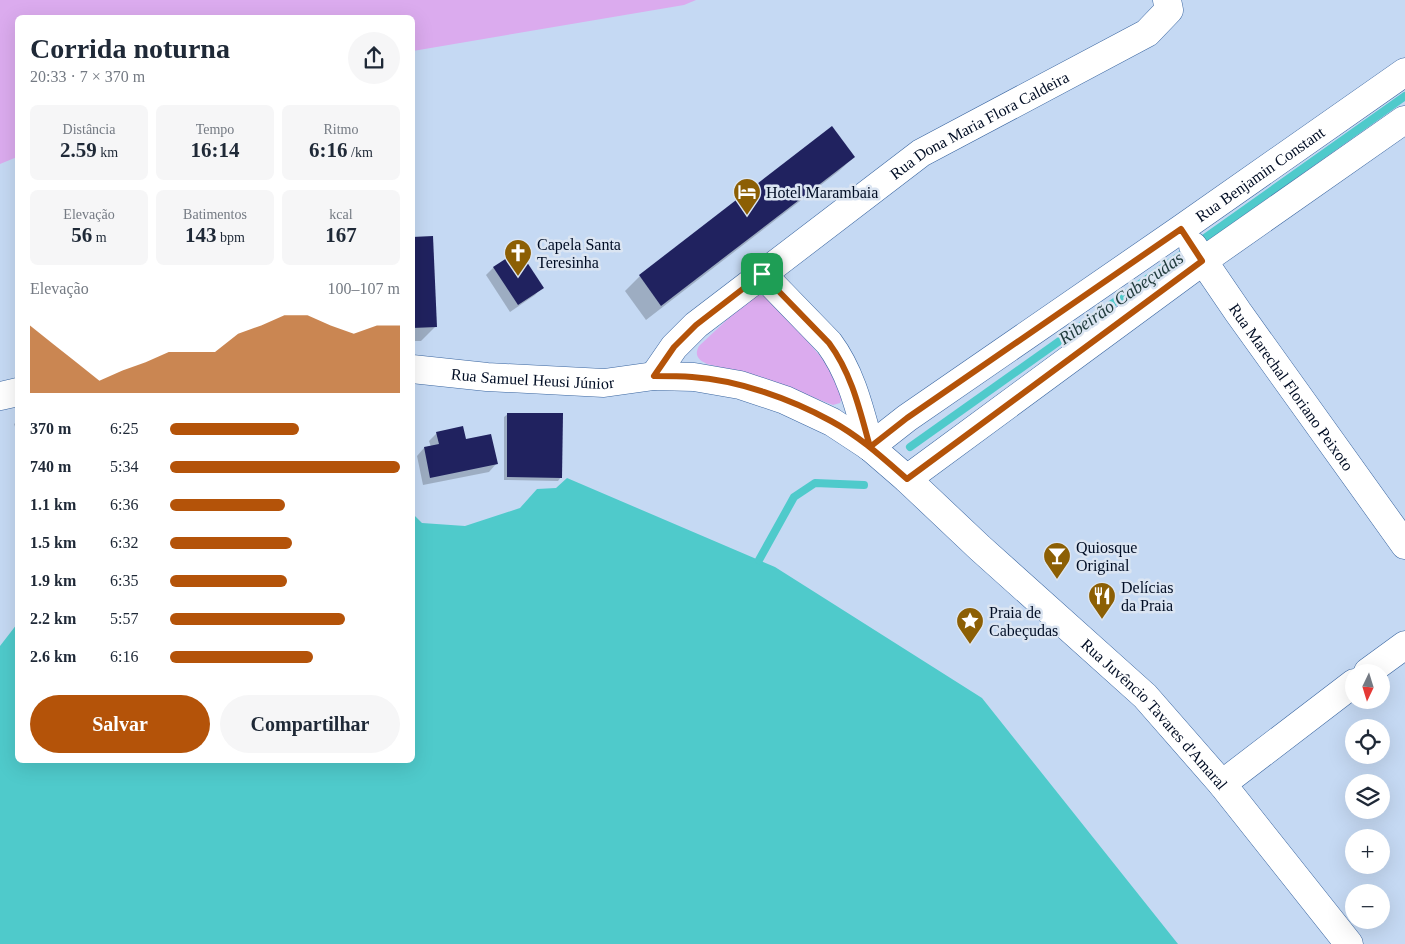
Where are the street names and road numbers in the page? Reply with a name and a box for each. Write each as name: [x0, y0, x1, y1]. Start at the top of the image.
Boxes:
street label: Rua Dona Maria Flora Caldeira: [887, 68, 1072, 183]
street label: Rua Benjamin Constant: [1193, 123, 1328, 225]
street label: Rua Marechal Floriano Peixoto: [1226, 300, 1357, 474]
street label: Rua Samuel Heusi Júnior: [450, 365, 616, 392]
street label: Rua Juvêncio Tavares d'Amaral: [1078, 635, 1231, 793]

